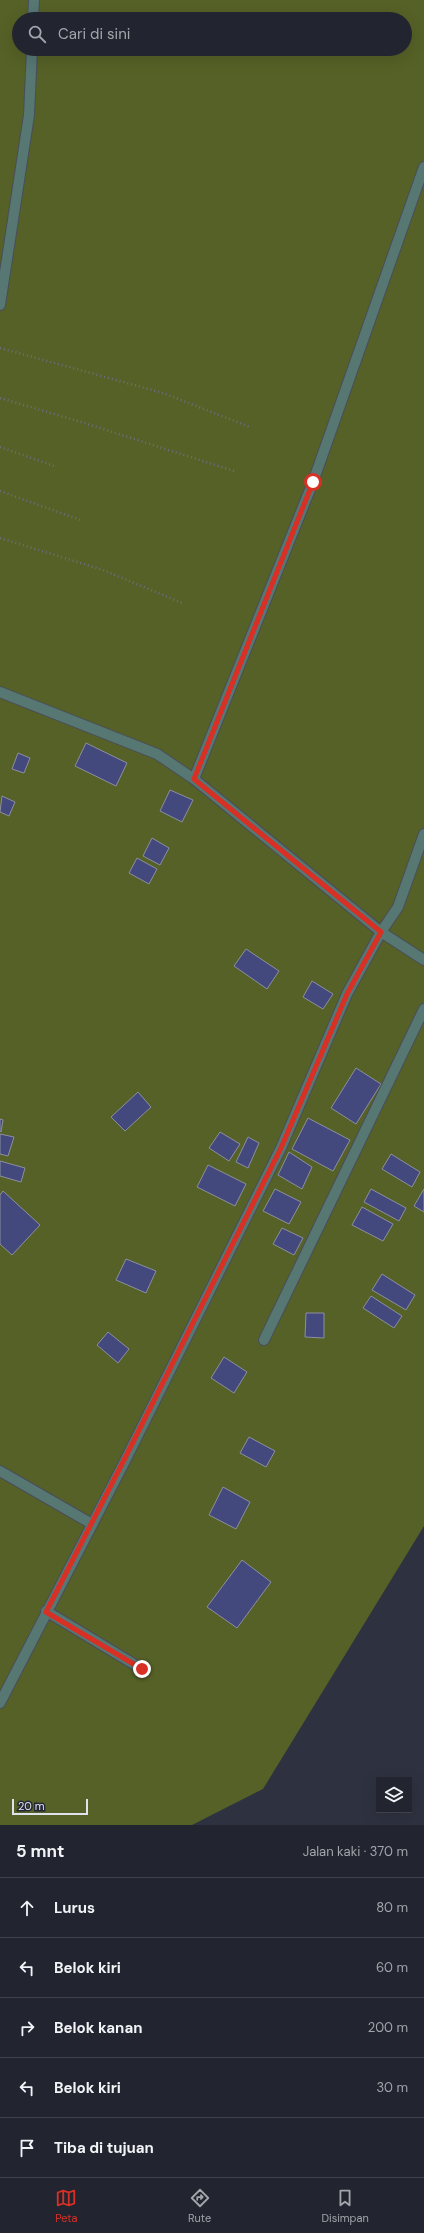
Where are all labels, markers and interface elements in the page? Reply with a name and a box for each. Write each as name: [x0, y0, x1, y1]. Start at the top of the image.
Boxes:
search box: [12, 12, 412, 56]
icon: search: [26, 23, 48, 45]
text: Cari di sini: [58, 24, 130, 44]
route start: [304, 473, 322, 491]
route end: [133, 1660, 151, 1678]
map controls: [376, 1777, 412, 1813]
button: layers: [376, 1777, 412, 1813]
scale bar: [12, 1797, 88, 1816]
text: 20 m: [18, 1799, 44, 1813]
text: 5 mnt: [16, 1840, 64, 1862]
text: Jalan kaki · 370 m: [303, 1843, 408, 1860]
icon: ahead: [16, 1897, 38, 1919]
text: Lurus: [54, 1898, 95, 1918]
text: 80 m: [376, 1899, 408, 1916]
icon: left: [16, 1957, 38, 1979]
text: Belok kiri: [54, 1958, 121, 1978]
text: 60 m: [376, 1959, 408, 1976]
icon: right: [16, 2017, 38, 2039]
text: Belok kanan: [54, 2018, 142, 2038]
text: 200 m: [368, 2019, 408, 2036]
icon: left: [16, 2077, 38, 2099]
text: Belok kiri: [54, 2078, 121, 2098]
text: 30 m: [376, 2079, 408, 2096]
icon: arrive: [16, 2137, 38, 2159]
text: Tiba di tujuan: [54, 2138, 154, 2158]
tab: Peta: [55, 2187, 78, 2225]
tab: Rute: [188, 2187, 211, 2225]
tab: Disimpan: [321, 2187, 369, 2225]

